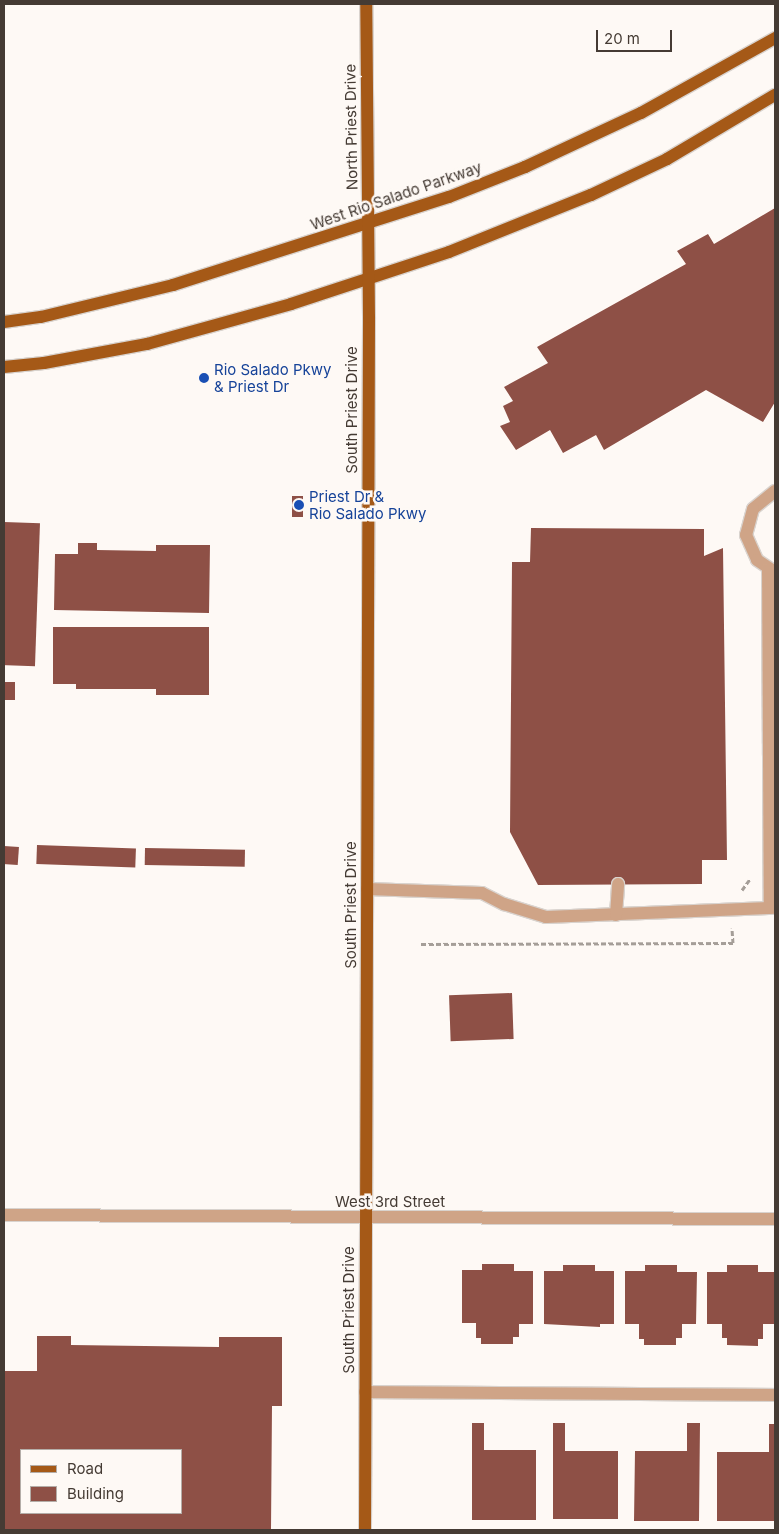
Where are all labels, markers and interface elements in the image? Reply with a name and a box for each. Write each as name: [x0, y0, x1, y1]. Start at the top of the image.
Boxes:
scale bar: [599, 20, 675, 52]
text: 20 m: [604, 29, 640, 48]
street label: North Priest Drive: [341, 64, 361, 190]
street label: West Rio Salado Parkway: [308, 158, 484, 234]
street label: South Priest Drive: [343, 346, 361, 474]
place label: Rio Salado Pkwy & Priest Dr: [214, 360, 332, 395]
marker: Rio Salado Pkwy & Priest Dr: [198, 372, 210, 384]
place label: Priest Dr & Rio Salado Pkwy: [309, 487, 427, 522]
marker: Priest Dr & Rio Salado Pkwy: [293, 499, 305, 511]
street label: South Priest Drive: [342, 841, 360, 969]
street label: West 3rd Street: [335, 1193, 445, 1211]
street label: South Priest Drive: [340, 1246, 358, 1374]
legend: [20, 1449, 182, 1514]
text: Road: [67, 1459, 103, 1478]
text: Building: [67, 1484, 124, 1503]

